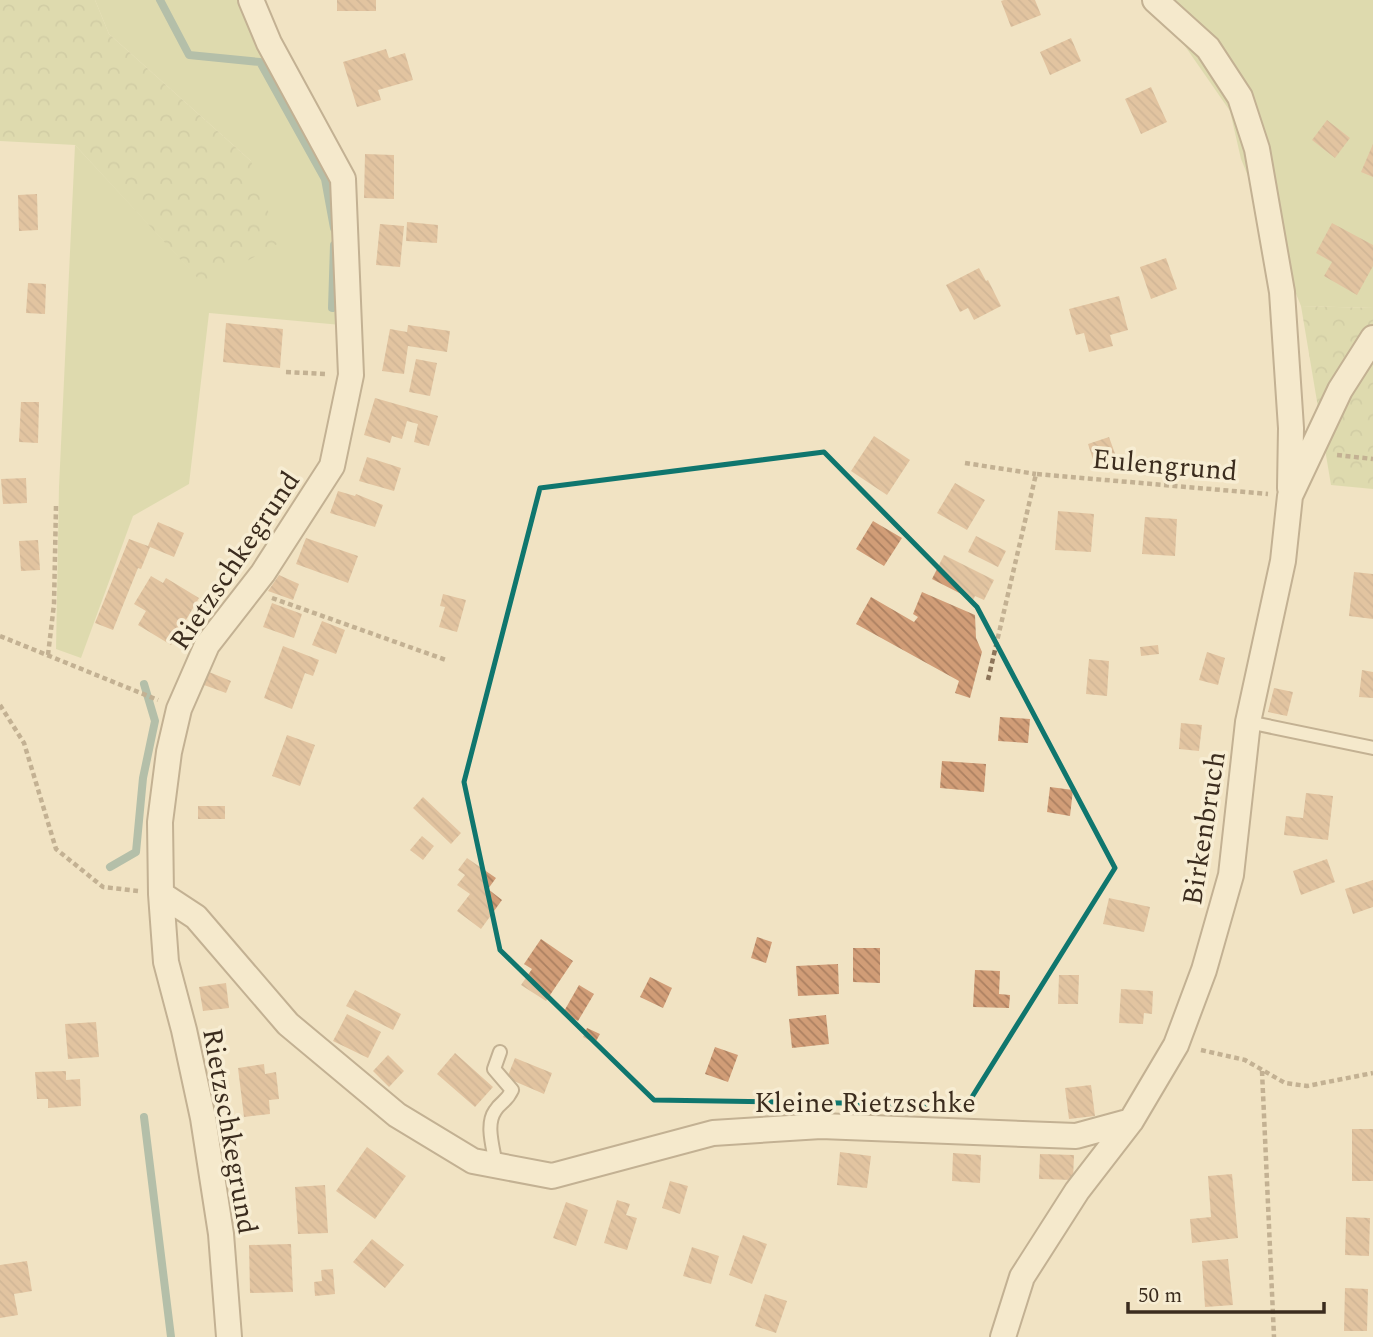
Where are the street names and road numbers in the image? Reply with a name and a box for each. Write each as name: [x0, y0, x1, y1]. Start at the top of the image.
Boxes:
street label: Eulengrund: [1090, 438, 1239, 493]
street label: Rietzschkegrund: [159, 462, 311, 659]
street label: Birkenbruch: [1171, 748, 1238, 908]
street label: Rietzschkegrund: [190, 1025, 269, 1238]
street label: Kleine Rietzschke: [754, 1082, 976, 1125]

